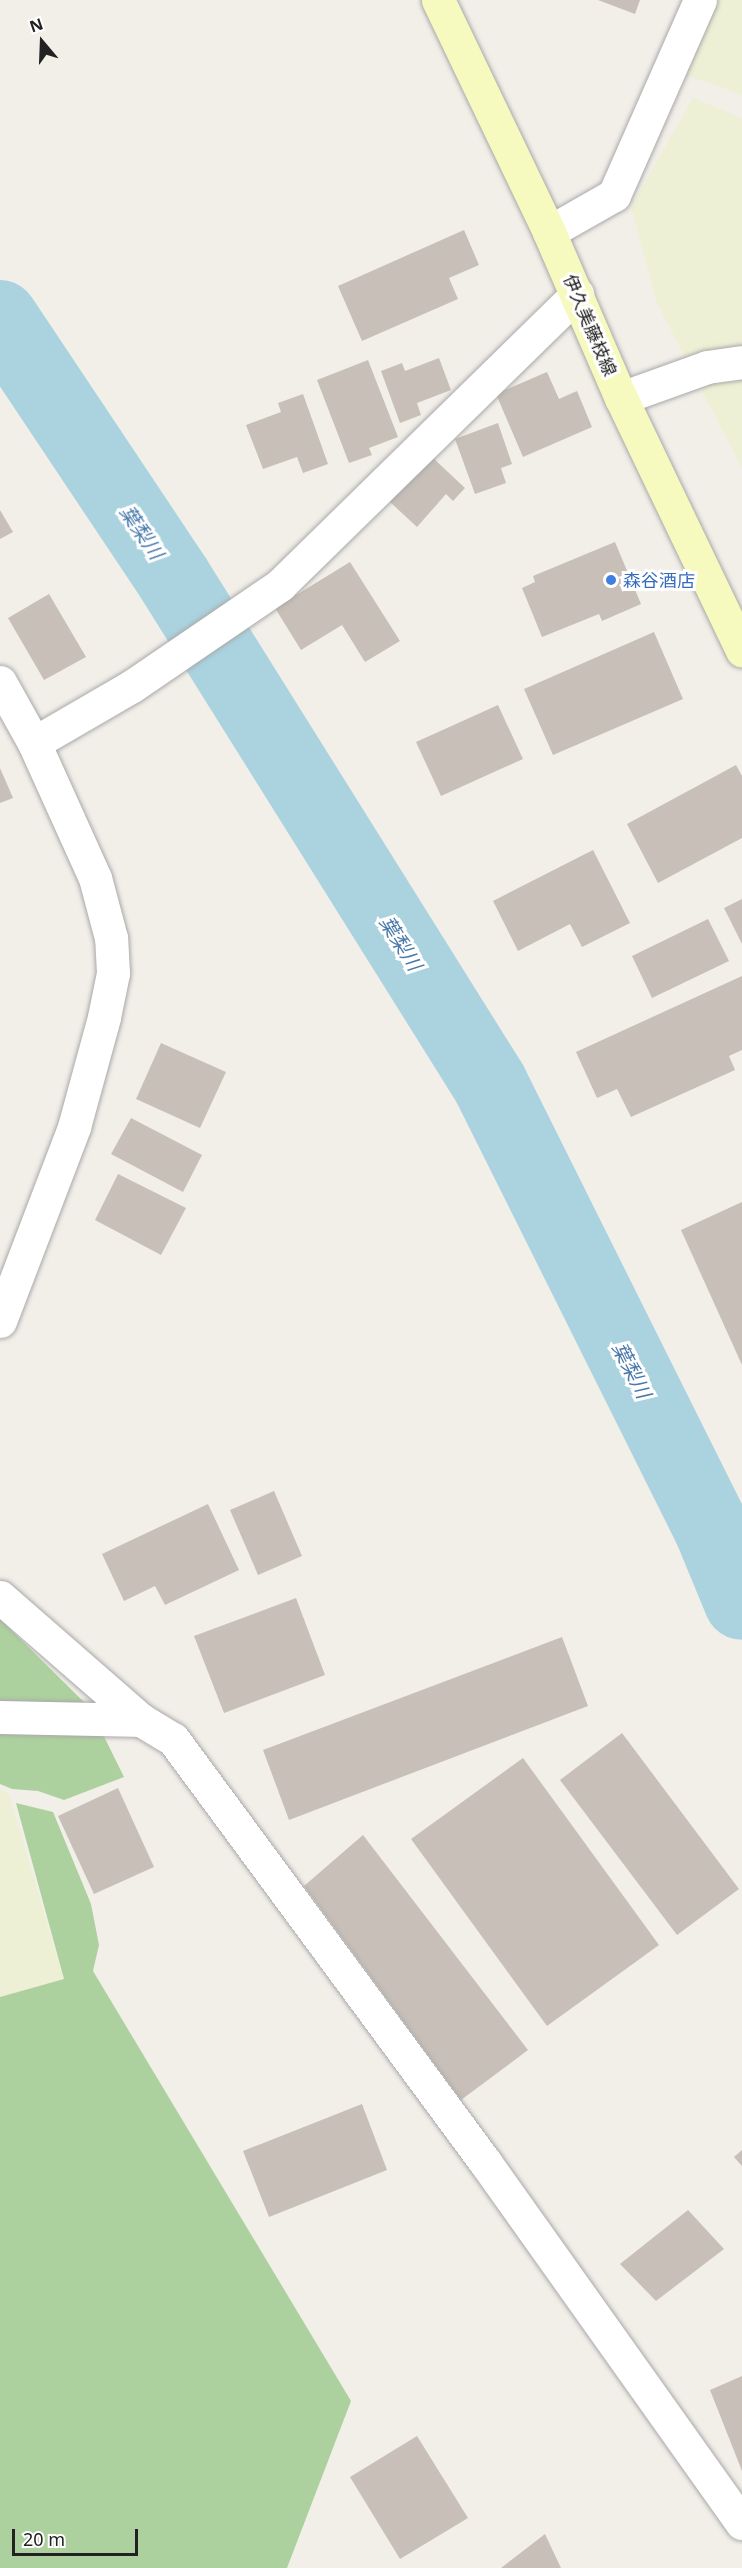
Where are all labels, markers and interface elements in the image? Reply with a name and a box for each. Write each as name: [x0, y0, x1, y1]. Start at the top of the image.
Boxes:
north arrow: [12, 12, 72, 72]
text: N: [26, 12, 46, 38]
street label: 伊久美藤枝線: [559, 271, 621, 379]
water label: 葉梨川: [115, 500, 169, 564]
place label: 森谷酒店: [623, 569, 695, 591]
marker: 森谷酒店: [604, 573, 618, 587]
water label: 葉梨川: [375, 911, 427, 975]
water label: 葉梨川: [608, 1338, 656, 1402]
scale bar: [15, 2517, 141, 2555]
text: 20 m: [23, 2527, 65, 2551]

